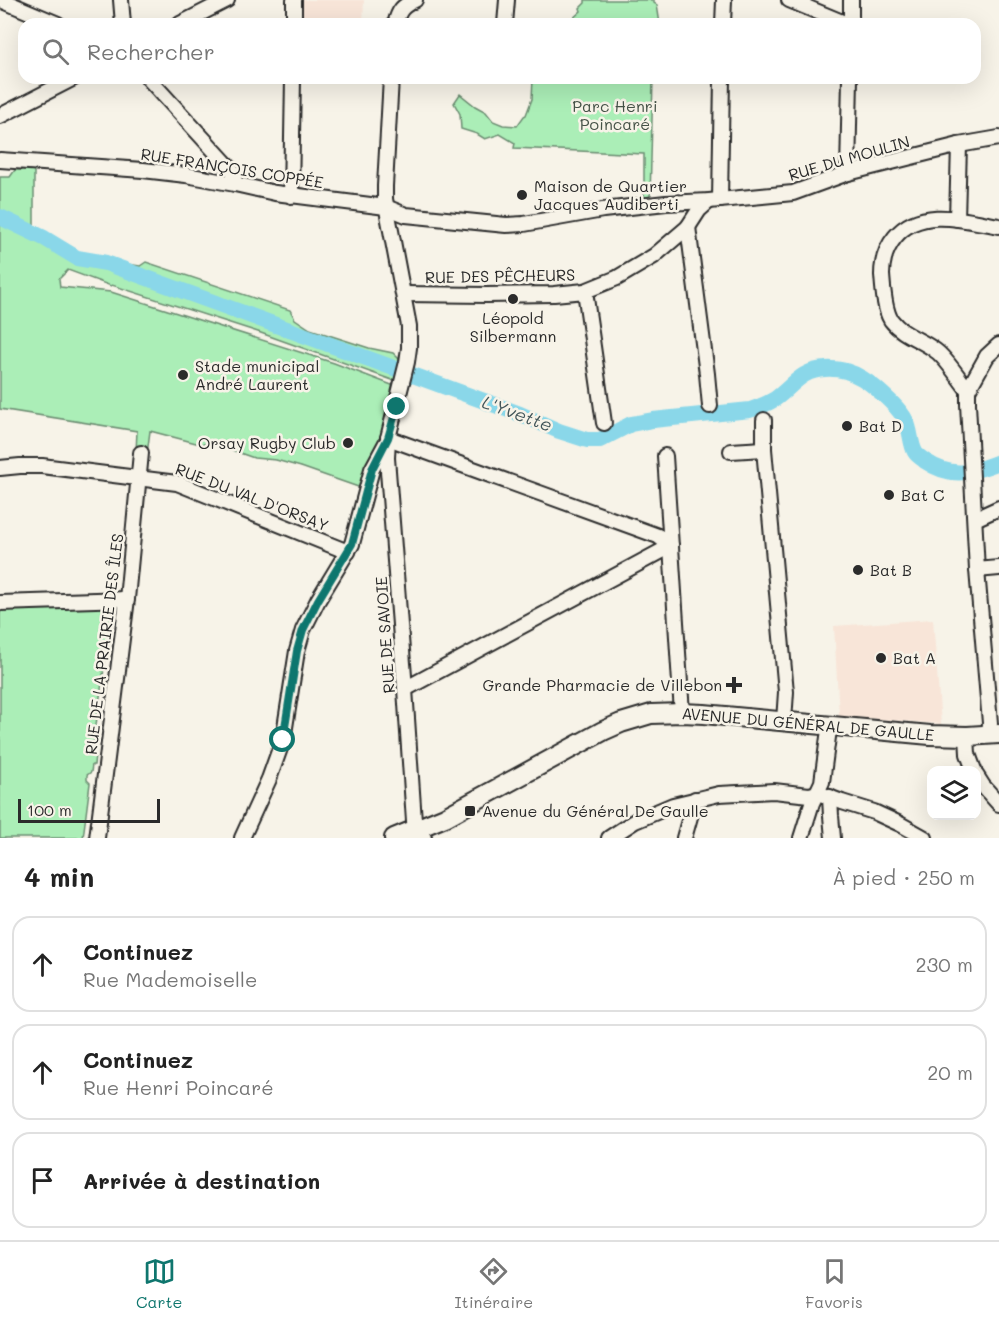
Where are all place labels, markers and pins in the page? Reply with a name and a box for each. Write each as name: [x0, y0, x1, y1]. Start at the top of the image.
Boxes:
place label: Maison de Quartier Jacques Audiberti: [534, 175, 687, 214]
marker: Maison de Quartier Jacques Audiberti: [515, 188, 529, 202]
marker: Léopold Silbermann: [506, 292, 520, 306]
place label: Léopold Silbermann: [470, 307, 556, 346]
place label: Stade municipal André Laurent: [195, 355, 320, 394]
marker: Stade municipal André Laurent: [176, 368, 190, 382]
place label: Bat D: [859, 415, 902, 436]
marker: Bat D: [840, 419, 854, 433]
place label: Orsay Rugby Club: [198, 432, 336, 453]
marker: Orsay Rugby Club: [341, 436, 355, 450]
place label: Bat C: [901, 484, 945, 505]
marker: Bat C: [882, 488, 896, 502]
place label: Bat B: [870, 559, 912, 580]
marker: Bat B: [851, 563, 865, 577]
place label: Bat A: [893, 647, 936, 668]
marker: Bat A: [874, 651, 888, 665]
place label: Grande Pharmacie de Villebon: [482, 674, 722, 695]
marker: Grande Pharmacie de Villebon: [727, 678, 741, 692]
place label: Avenue du Général De Gaulle: [482, 800, 709, 821]
marker: Avenue du Général De Gaulle: [463, 804, 477, 818]

